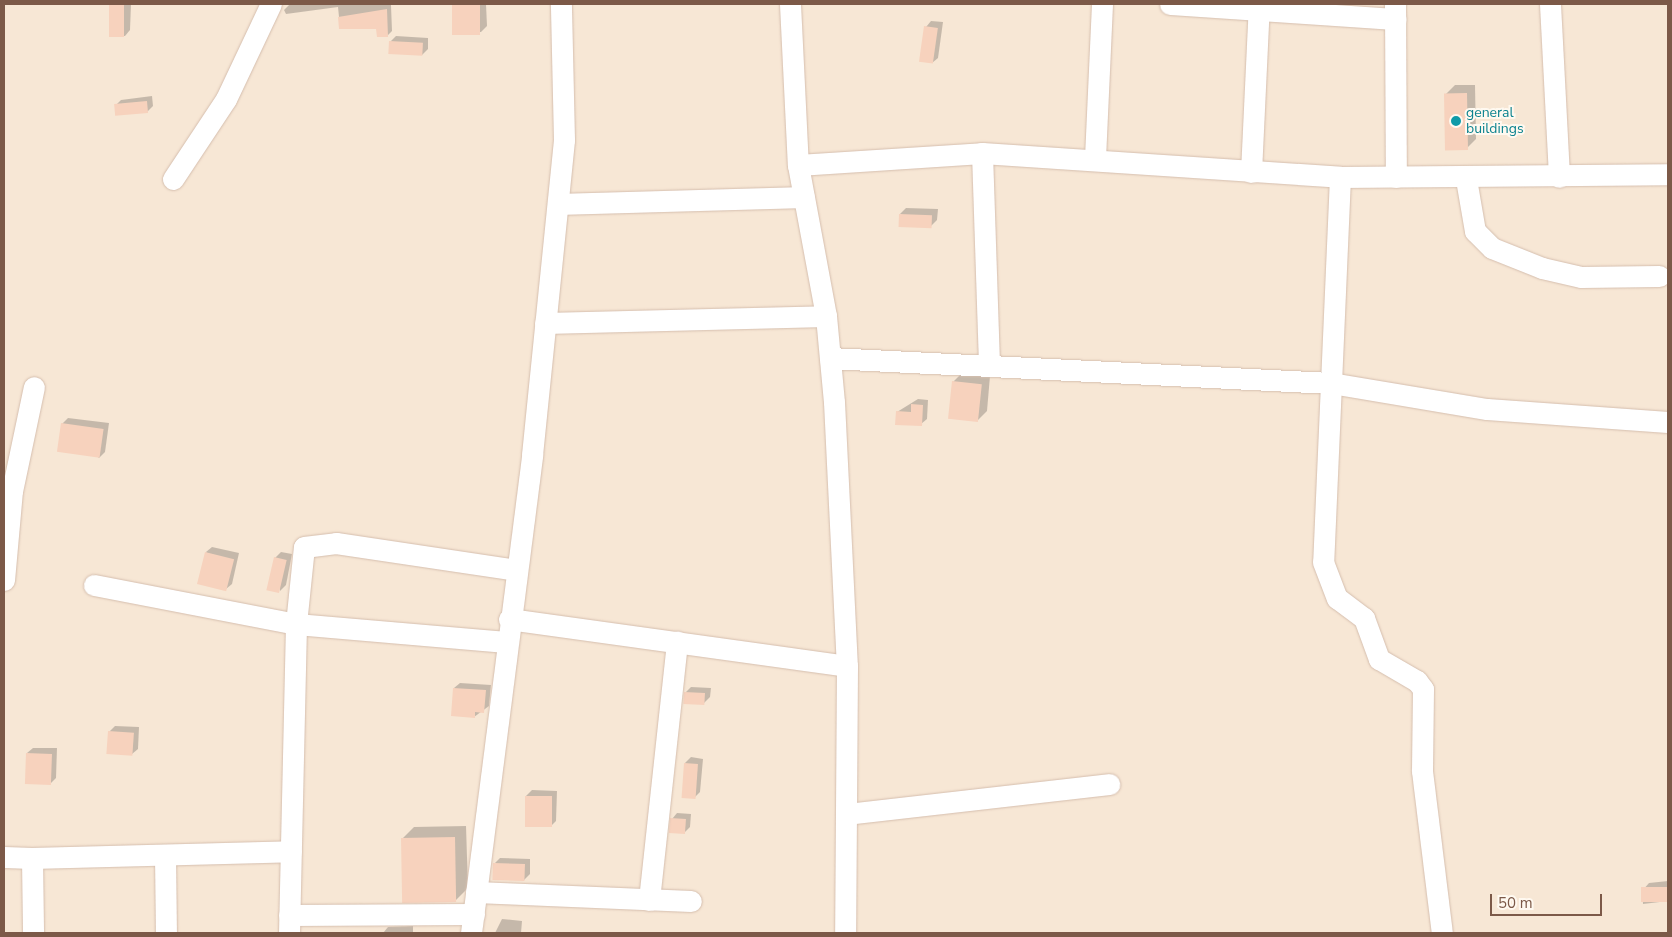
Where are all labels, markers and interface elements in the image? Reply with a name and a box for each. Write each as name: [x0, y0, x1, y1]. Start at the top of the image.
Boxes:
place label: general buildings: [1466, 105, 1524, 138]
marker: general buildings: [1450, 115, 1462, 127]
scale bar: [1492, 884, 1604, 916]
text: 50 m: [1498, 893, 1533, 913]

